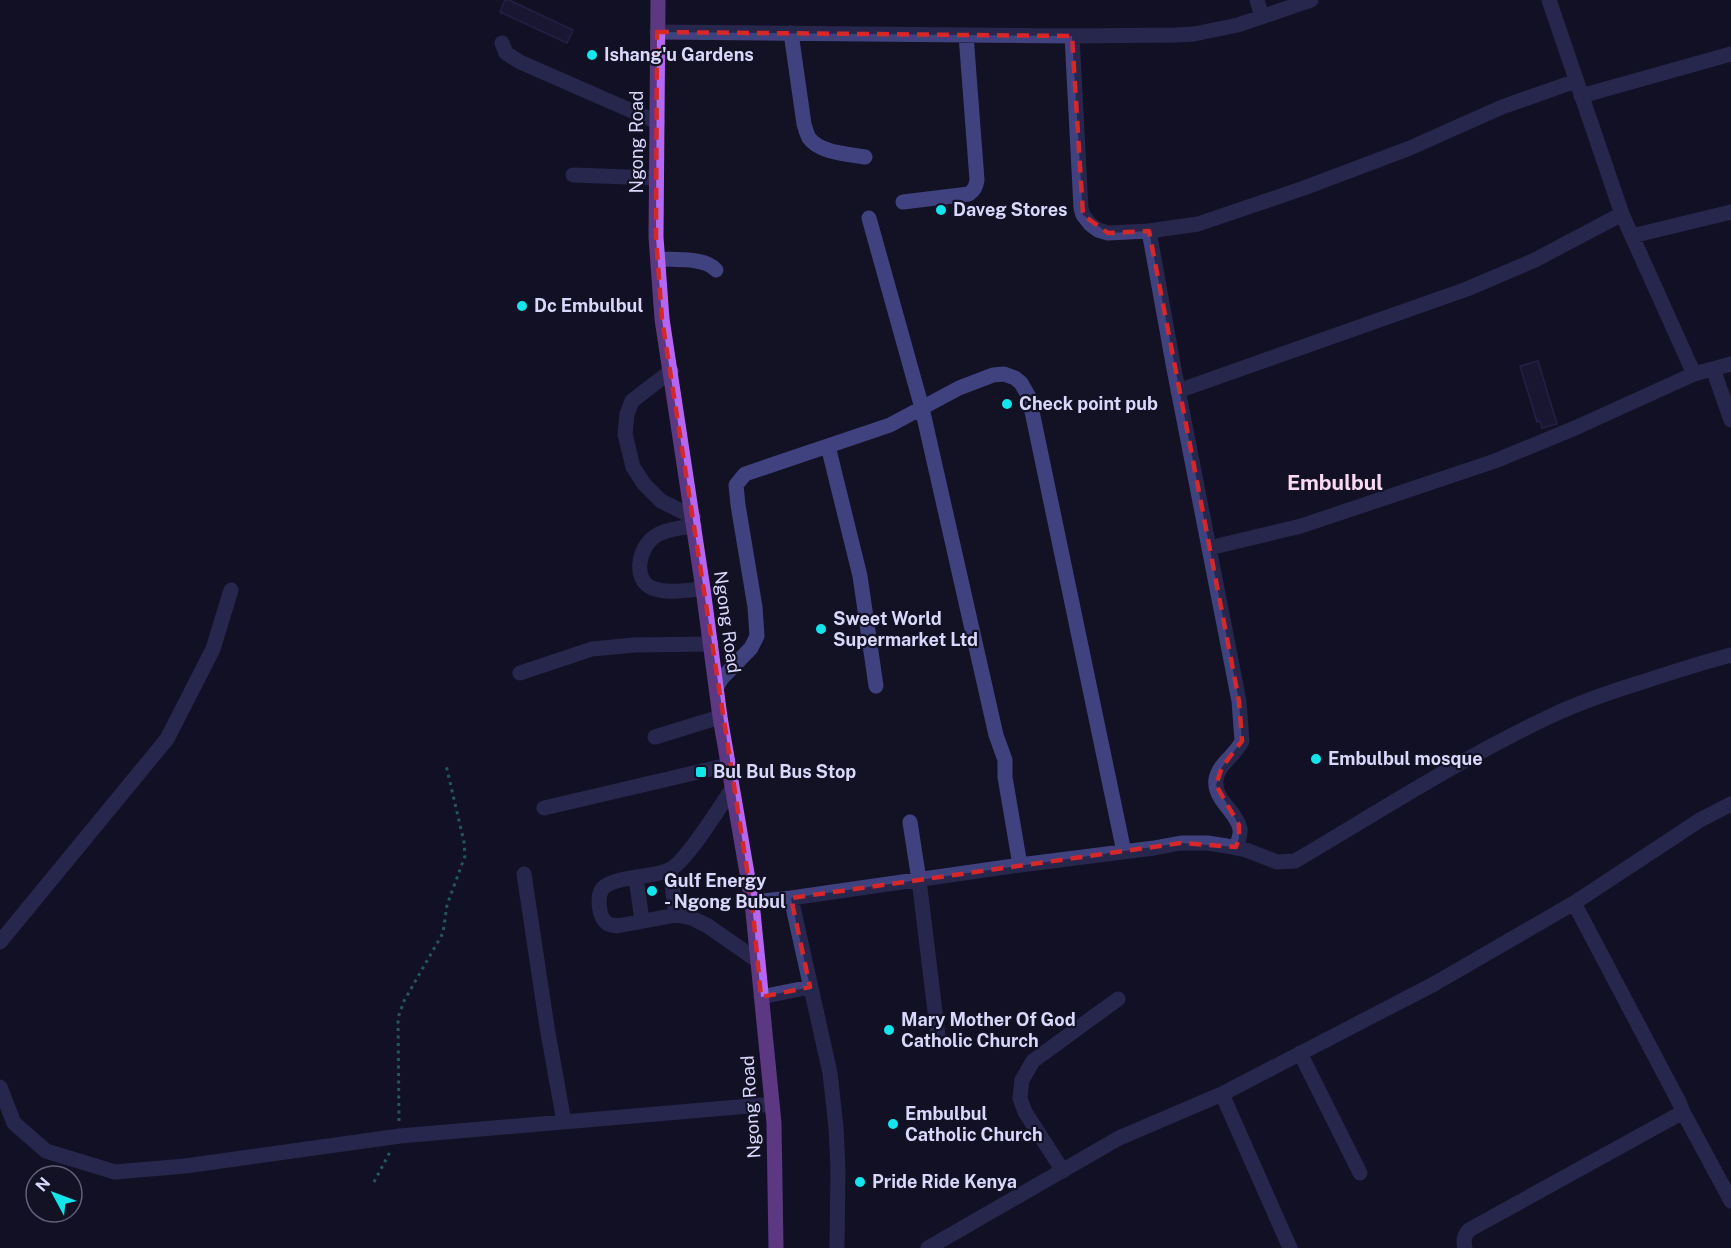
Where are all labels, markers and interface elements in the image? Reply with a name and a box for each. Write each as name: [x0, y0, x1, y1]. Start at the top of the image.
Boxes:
place label: Ishang'u Gardens: [604, 44, 754, 65]
marker: Ishang'u Gardens: [585, 48, 599, 62]
street label: Ngong Road: [626, 90, 647, 194]
place label: Daveg Stores: [953, 199, 1068, 220]
marker: Daveg Stores: [934, 203, 948, 217]
place label: Dc Embulbul: [534, 295, 643, 316]
marker: Dc Embulbul: [515, 299, 529, 313]
place label: Check point pub: [1019, 393, 1158, 414]
marker: Check point pub: [1000, 397, 1014, 411]
district label: Embulbul: [1287, 470, 1383, 495]
street label: Ngong Road: [710, 569, 745, 674]
place label: Sweet World Supermarket Ltd: [833, 608, 978, 650]
marker: Sweet World Supermarket Ltd: [814, 622, 828, 636]
place label: Embulbul mosque: [1328, 748, 1483, 769]
marker: Embulbul mosque: [1309, 752, 1323, 766]
place label: Bul Bul Bus Stop: [713, 761, 856, 782]
marker: Bul Bul Bus Stop: [694, 765, 708, 779]
place label: Gulf Energy - Ngong Bubul: [664, 870, 786, 912]
marker: Gulf Energy - Ngong Bubul: [645, 884, 659, 898]
place label: Mary Mother Of God Catholic Church: [901, 1009, 1076, 1051]
marker: Mary Mother Of God Catholic Church: [882, 1023, 896, 1037]
street label: Ngong Road: [736, 1055, 765, 1159]
place label: Embulbul Catholic Church: [905, 1103, 1043, 1145]
marker: Embulbul Catholic Church: [886, 1117, 900, 1131]
north arrow: [24, 1164, 84, 1224]
place label: Pride Ride Kenya: [872, 1171, 1017, 1192]
text: N: [32, 1174, 54, 1195]
marker: Pride Ride Kenya: [853, 1175, 867, 1189]

